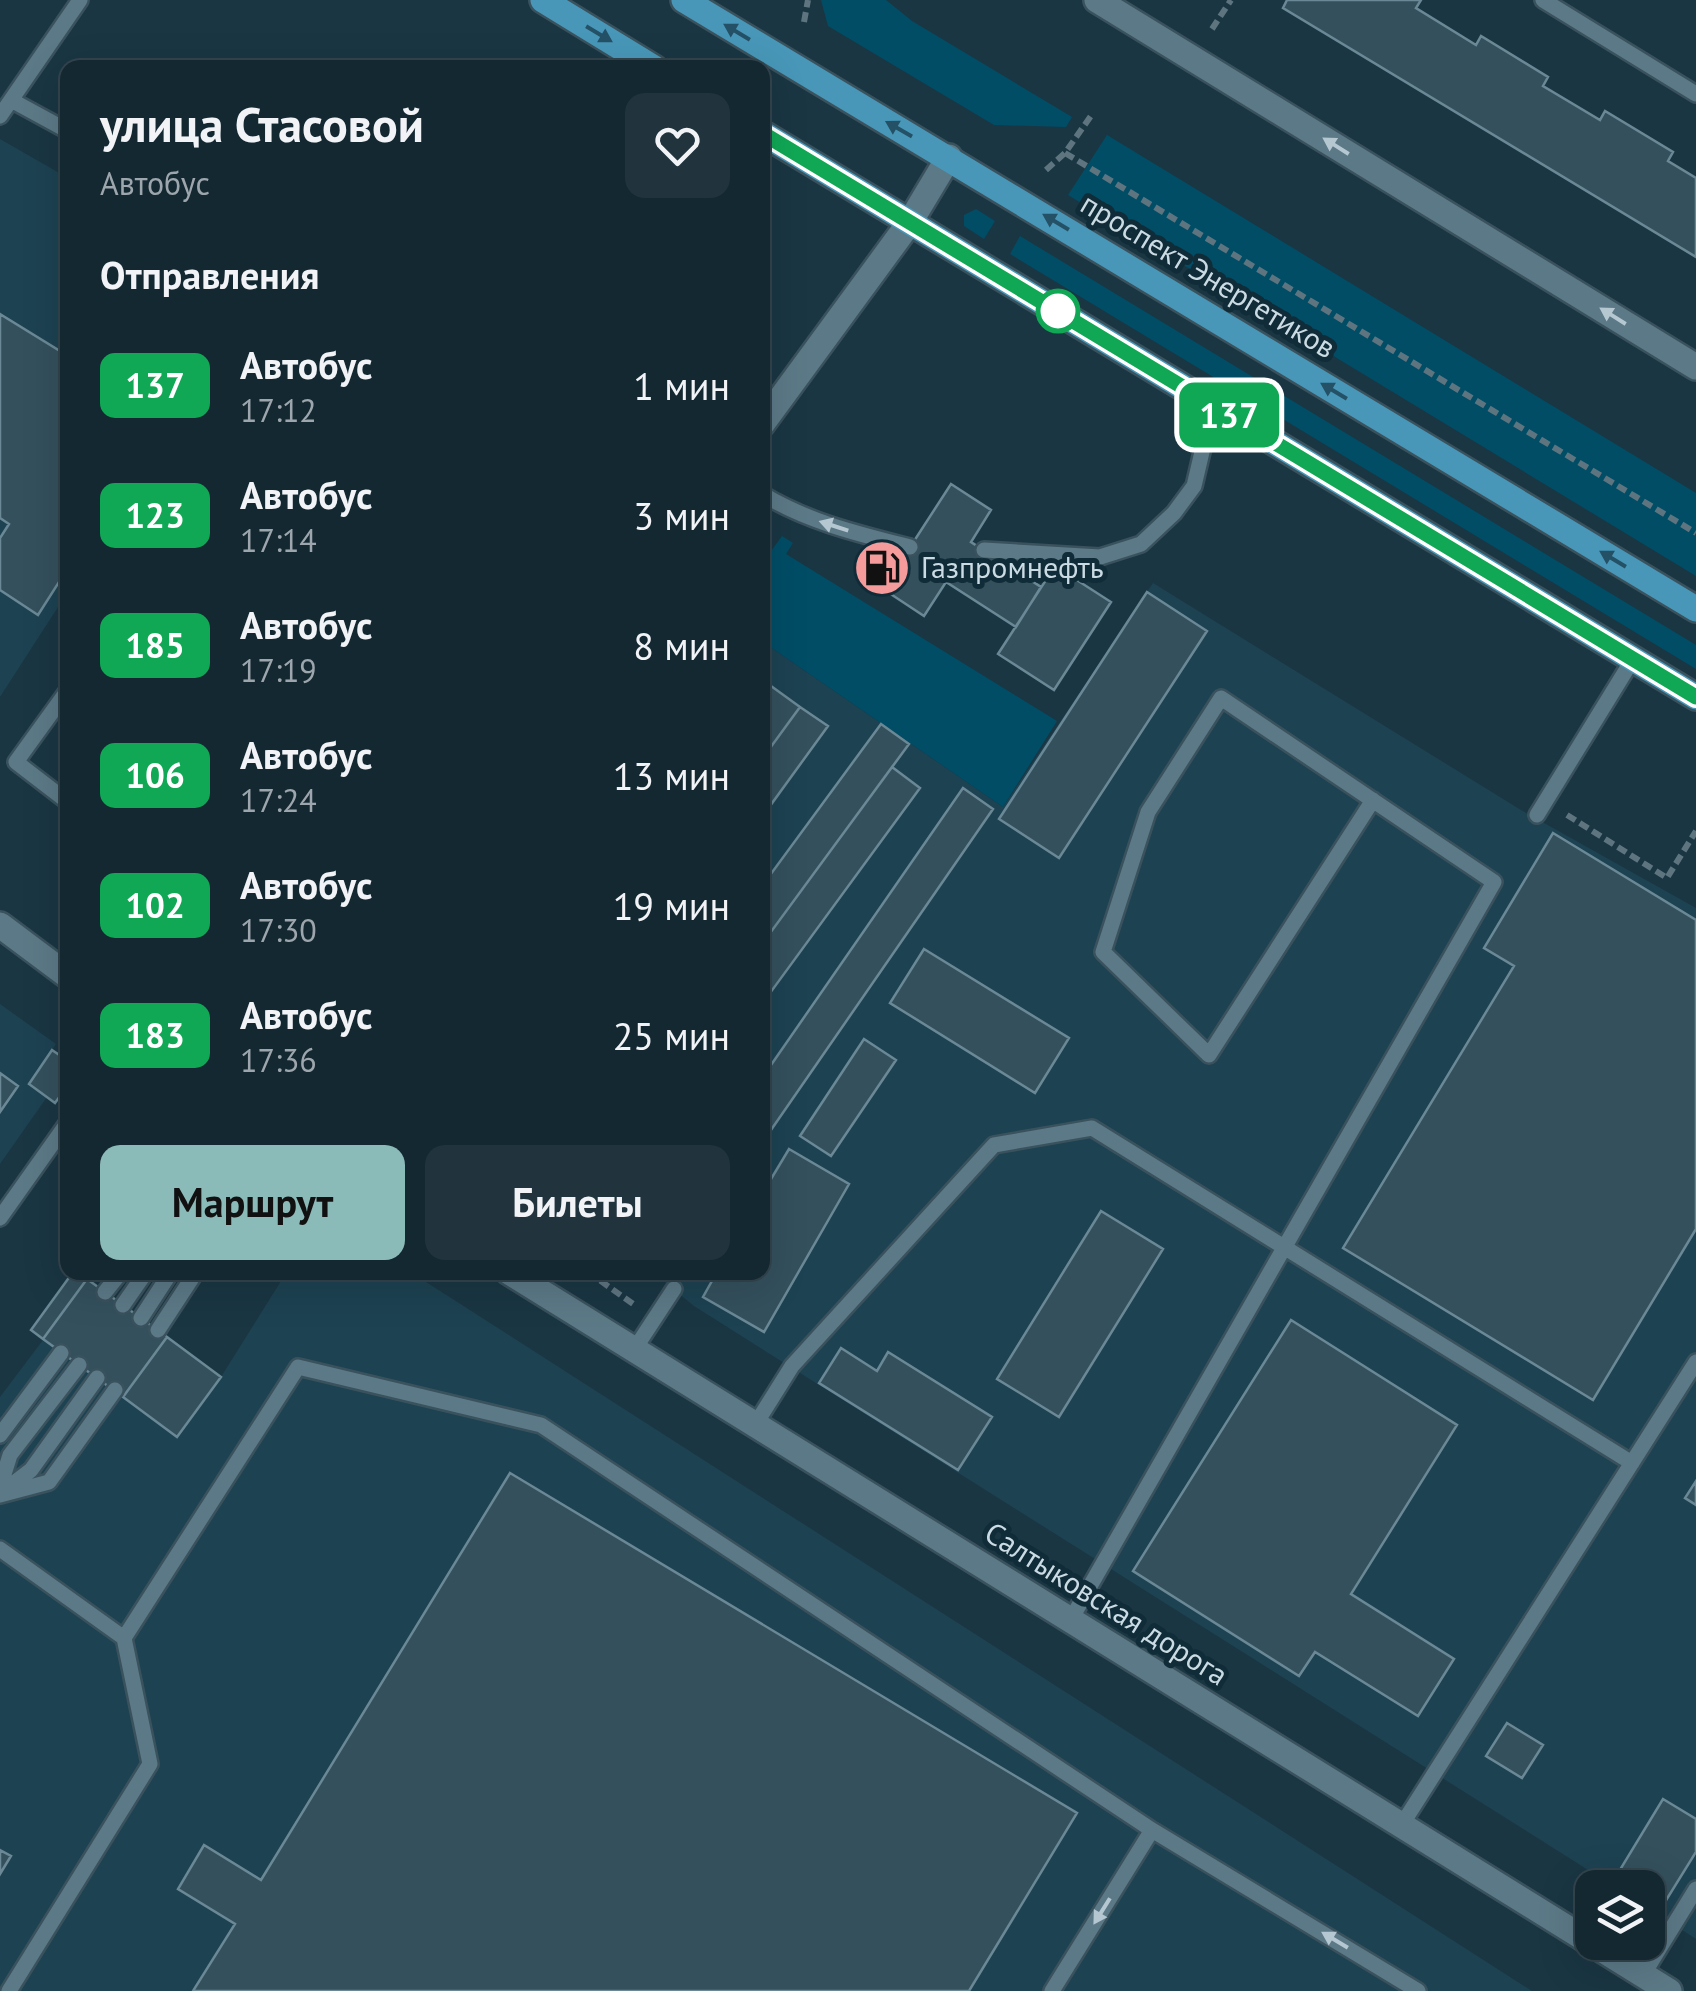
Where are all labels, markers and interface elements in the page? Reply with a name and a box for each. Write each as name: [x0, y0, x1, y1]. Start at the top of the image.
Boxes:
one-way arrow: [723, 24, 751, 41]
one-way arrow: [585, 25, 613, 42]
text: улица Стасовой: [100, 93, 424, 155]
button: heart: [625, 93, 730, 198]
one-way arrow: [885, 120, 913, 138]
one-way arrow: [1322, 138, 1350, 155]
text: Автобус: [100, 162, 210, 204]
street label: проспект Энергетиков: [1074, 183, 1343, 366]
one-way arrow: [1042, 214, 1070, 232]
text: Отправления: [100, 250, 320, 299]
unlabelled marker: [1037, 290, 1079, 332]
one-way arrow: [1599, 308, 1627, 325]
text: Автобус: [240, 340, 373, 389]
text: 1 мин: [633, 361, 730, 410]
text: 137: [125, 362, 185, 408]
line badge: 137: [1172, 382, 1286, 448]
one-way arrow: [1321, 382, 1348, 401]
text: 17:12: [240, 389, 317, 431]
text: 137: [1199, 392, 1259, 438]
text: Автобус: [240, 470, 373, 519]
text: 3 мин: [633, 491, 730, 540]
text: 123: [125, 492, 185, 538]
one-way arrow: [819, 518, 849, 533]
text: 17:14: [240, 519, 317, 561]
fuel station icon: Газпромнефть: [852, 538, 912, 598]
place label: Газпромнефть: [921, 547, 1104, 586]
one-way arrow: [1599, 551, 1627, 568]
text: Автобус: [240, 600, 373, 649]
text: 8 мин: [633, 621, 730, 670]
text: 185: [125, 622, 185, 668]
text: 17:19: [240, 649, 317, 691]
text: Автобус: [240, 730, 373, 779]
text: 13 мин: [613, 751, 730, 800]
text: 106: [125, 752, 185, 798]
text: 17:24: [240, 779, 317, 821]
text: Автобус: [240, 860, 373, 909]
text: 19 мин: [613, 881, 730, 930]
text: 102: [125, 882, 185, 928]
text: 17:30: [240, 909, 317, 951]
text: Автобус: [240, 990, 373, 1039]
text: 25 мин: [613, 1011, 730, 1060]
text: 183: [125, 1012, 185, 1058]
text: 17:36: [240, 1039, 317, 1081]
button: Маршрут: [100, 1145, 405, 1260]
button: Билеты: [425, 1145, 730, 1260]
street label: Салтыковская дорога: [978, 1512, 1236, 1693]
map controls: [1575, 1870, 1665, 1960]
button: layers: [1575, 1870, 1665, 1960]
one-way arrow: [1094, 1897, 1112, 1925]
one-way arrow: [1321, 1932, 1349, 1950]

